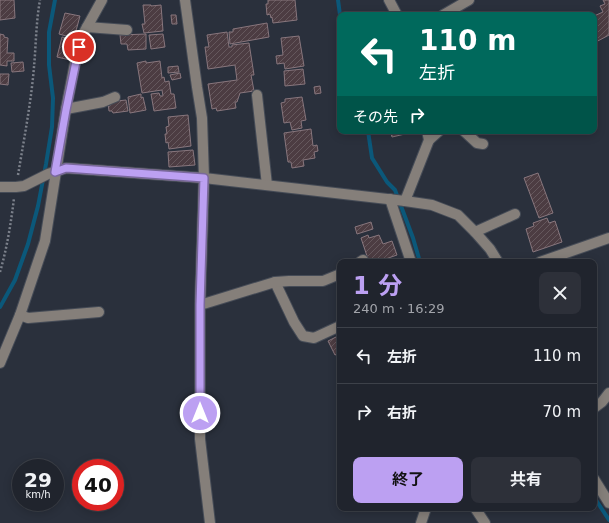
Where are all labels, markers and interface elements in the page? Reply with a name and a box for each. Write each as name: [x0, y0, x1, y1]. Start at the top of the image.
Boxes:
text: 110 m: [419, 24, 516, 57]
icon: left: [353, 28, 405, 80]
pin: [62, 30, 96, 64]
icon: arrive: [68, 36, 90, 58]
text: 左折: [419, 62, 455, 83]
icon: right: [406, 104, 428, 126]
text: その先: [353, 108, 398, 126]
text: 1 分: [353, 272, 402, 300]
button: close: [539, 272, 581, 314]
text: 240 m · 16:29: [353, 301, 444, 316]
icon: left: [353, 345, 375, 367]
text: 110 m: [533, 347, 581, 365]
text: 左折: [387, 348, 417, 366]
position arrow: [179, 392, 221, 434]
icon: right: [353, 401, 375, 423]
text: 70 m: [543, 403, 581, 421]
text: 右折: [387, 404, 417, 422]
button: 終了: [353, 457, 463, 503]
button: 共有: [471, 457, 581, 503]
speed limit sign: 40: [72, 459, 124, 511]
text: 29: [24, 468, 52, 492]
text: km/h: [25, 489, 51, 500]

